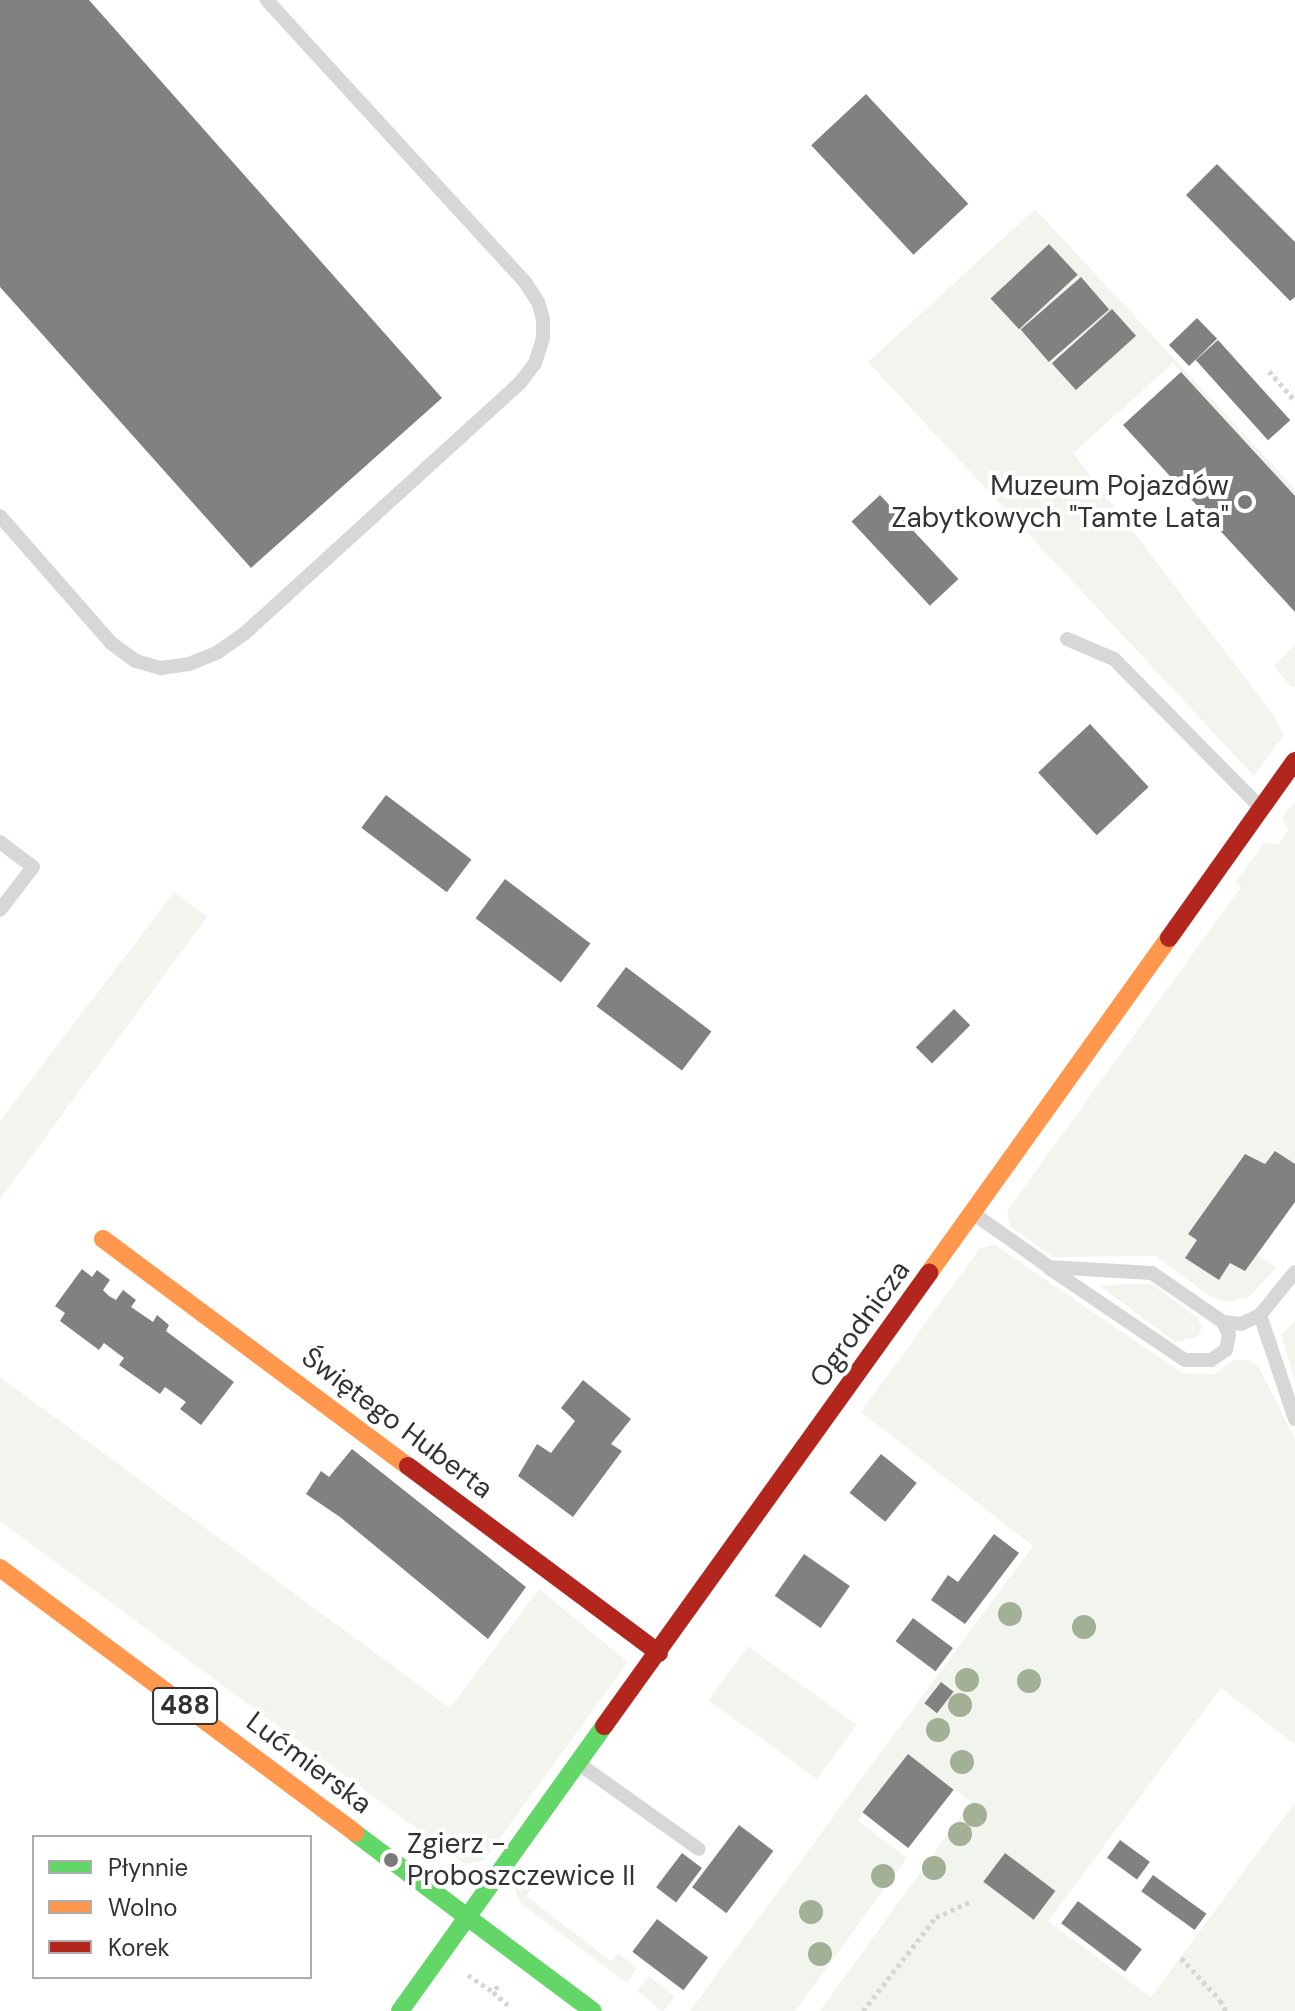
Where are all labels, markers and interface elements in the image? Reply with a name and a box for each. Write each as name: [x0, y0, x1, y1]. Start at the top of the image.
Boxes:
place label: Muzeum Pojazdów Zabytkowych "Tamte Lata": [891, 469, 1229, 535]
marker: Muzeum Pojazdów Zabytkowych "Tamte Lata": [1236, 493, 1254, 511]
street label: Ogrodnicza: [803, 1254, 917, 1394]
street label: Świętego Huberta: [295, 1340, 499, 1506]
road number: 488: [151, 1684, 219, 1728]
street label: Lućmierska: [240, 1705, 378, 1821]
place label: Zgierz - Proboszczewice II: [407, 1827, 635, 1893]
legend: [32, 1835, 312, 1979]
marker: Zgierz - Proboszczewice II: [382, 1851, 400, 1869]
text: Płynnie: [108, 1852, 188, 1883]
text: Wolno: [108, 1892, 178, 1923]
text: Korek: [108, 1932, 170, 1963]

